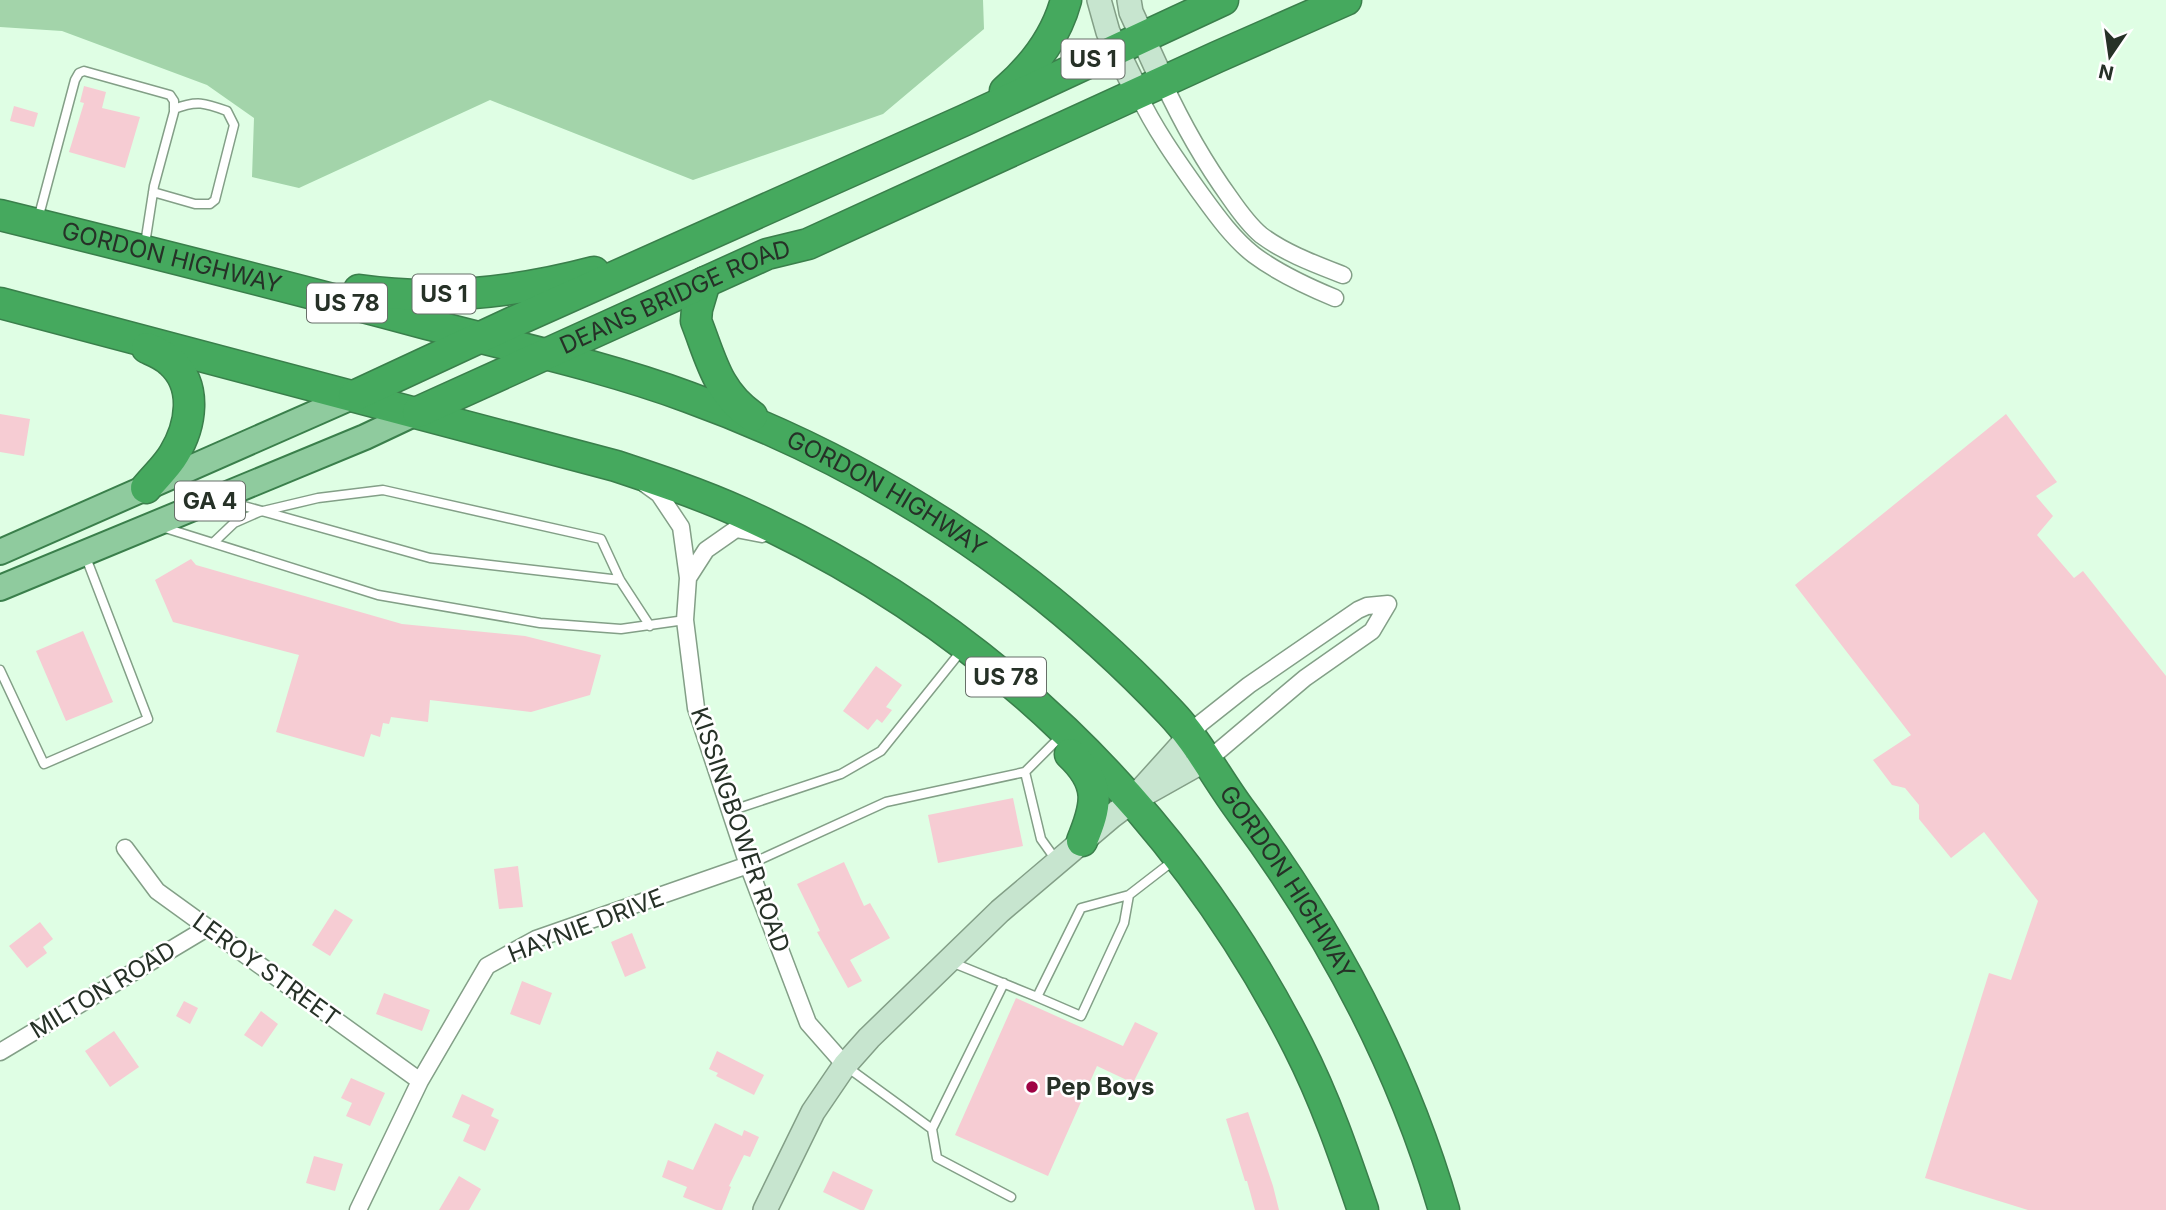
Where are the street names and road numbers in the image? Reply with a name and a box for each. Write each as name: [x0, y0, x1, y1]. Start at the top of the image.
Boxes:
road number: US 1: [1062, 40, 1124, 78]
street label: GORDON HIGHWAY: [59, 216, 285, 299]
street label: DEANS BRIDGE ROAD: [555, 234, 793, 360]
road number: US 1: [412, 274, 476, 314]
road number: US 78: [307, 284, 387, 322]
street label: GORDON HIGHWAY: [782, 424, 992, 562]
road number: GA 4: [175, 481, 245, 520]
road number: US 78: [966, 657, 1046, 696]
street label: KISSINGBOWER ROAD: [685, 704, 796, 956]
street label: GORDON HIGHWAY: [1214, 780, 1361, 984]
street label: HAYNIE DRIVE: [504, 882, 668, 969]
street label: LEROY STREET: [187, 907, 345, 1033]
street label: MILTON ROAD: [25, 935, 181, 1044]

